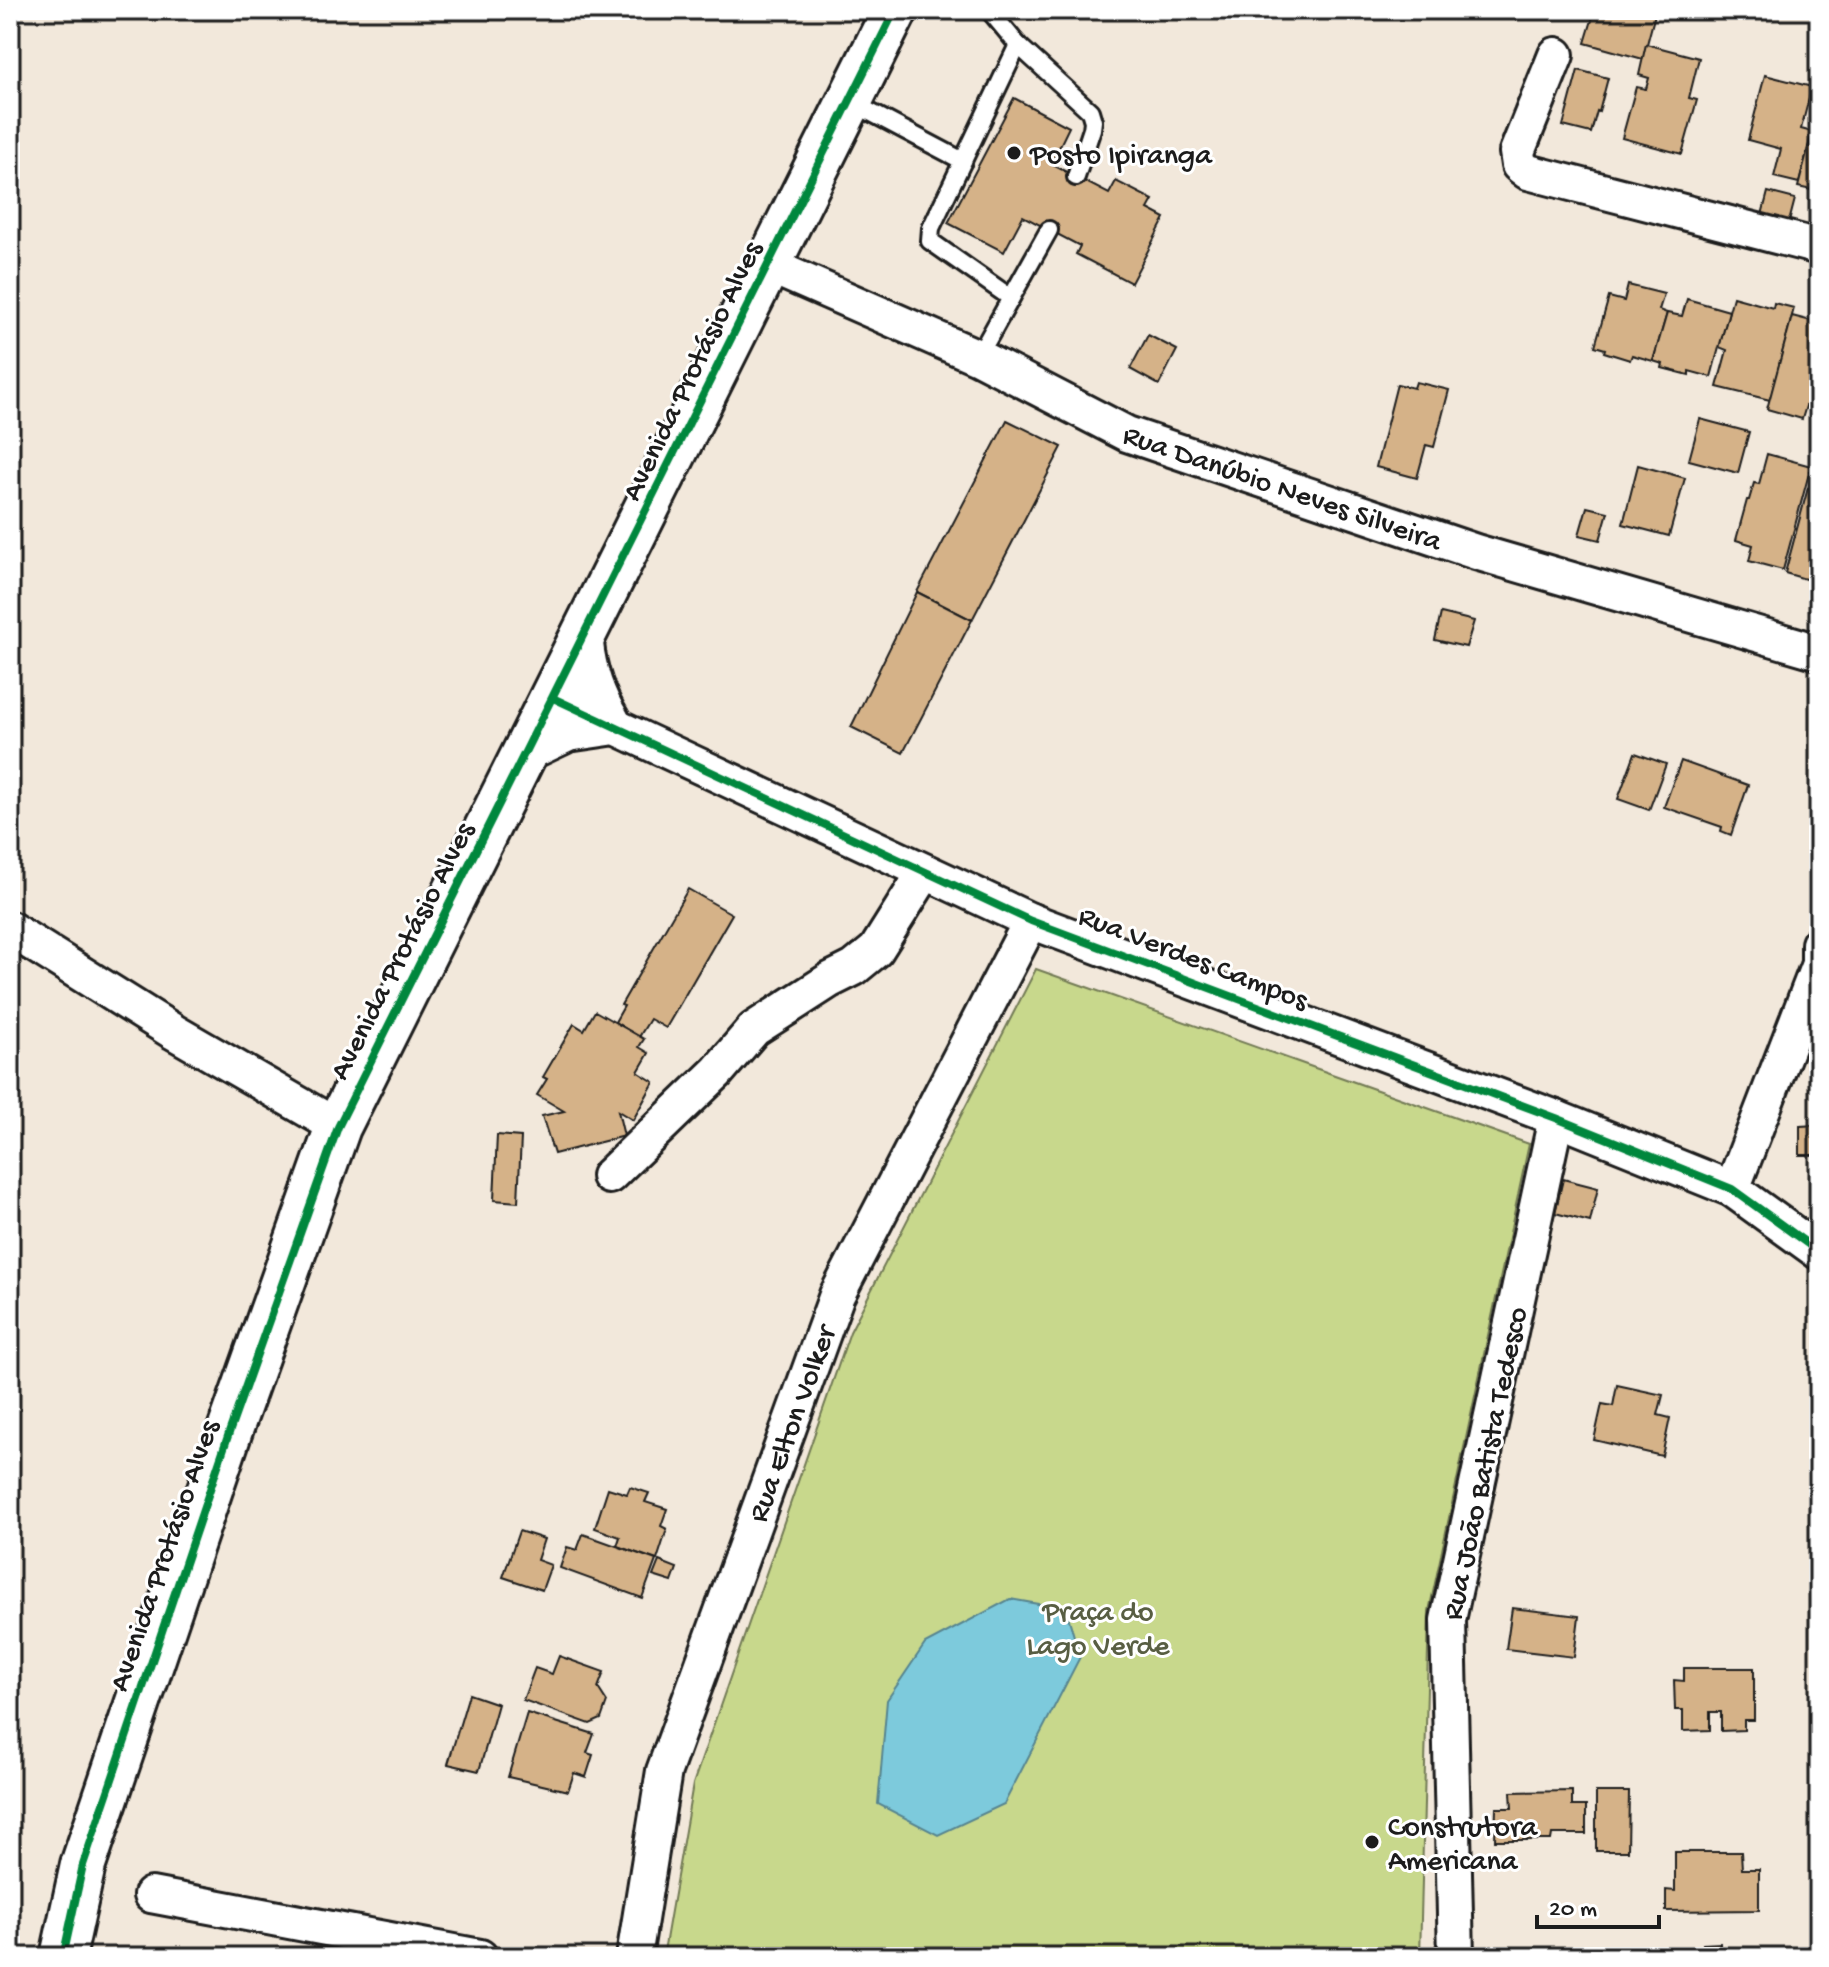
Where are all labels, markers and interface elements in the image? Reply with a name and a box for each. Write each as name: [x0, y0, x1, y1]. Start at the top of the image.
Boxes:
place label: Posto Ipiranga: [1029, 140, 1213, 175]
marker: Posto Ipiranga: [1005, 144, 1023, 162]
street label: Avenida Protásio Alves: [616, 236, 773, 507]
street label: Rua Danúbio Neves Silveira: [1118, 419, 1447, 562]
street label: Avenida Protásio Alves: [324, 817, 485, 1087]
street label: Rua Verdes Campos: [1073, 900, 1313, 1020]
street label: Rua João Batista Tedesco: [1437, 1304, 1538, 1624]
street label: Rua Elton Volker: [742, 1319, 847, 1527]
street label: Avenida Protásio Alves: [103, 1415, 229, 1697]
park label: Praça do Lago Verde: [1026, 1597, 1170, 1666]
place label: Construtora Americana: [1388, 1812, 1539, 1881]
marker: Construtora Americana: [1363, 1833, 1381, 1851]
scale bar: [1537, 1879, 1659, 1929]
text: 20 m: [1549, 1896, 1597, 1925]

